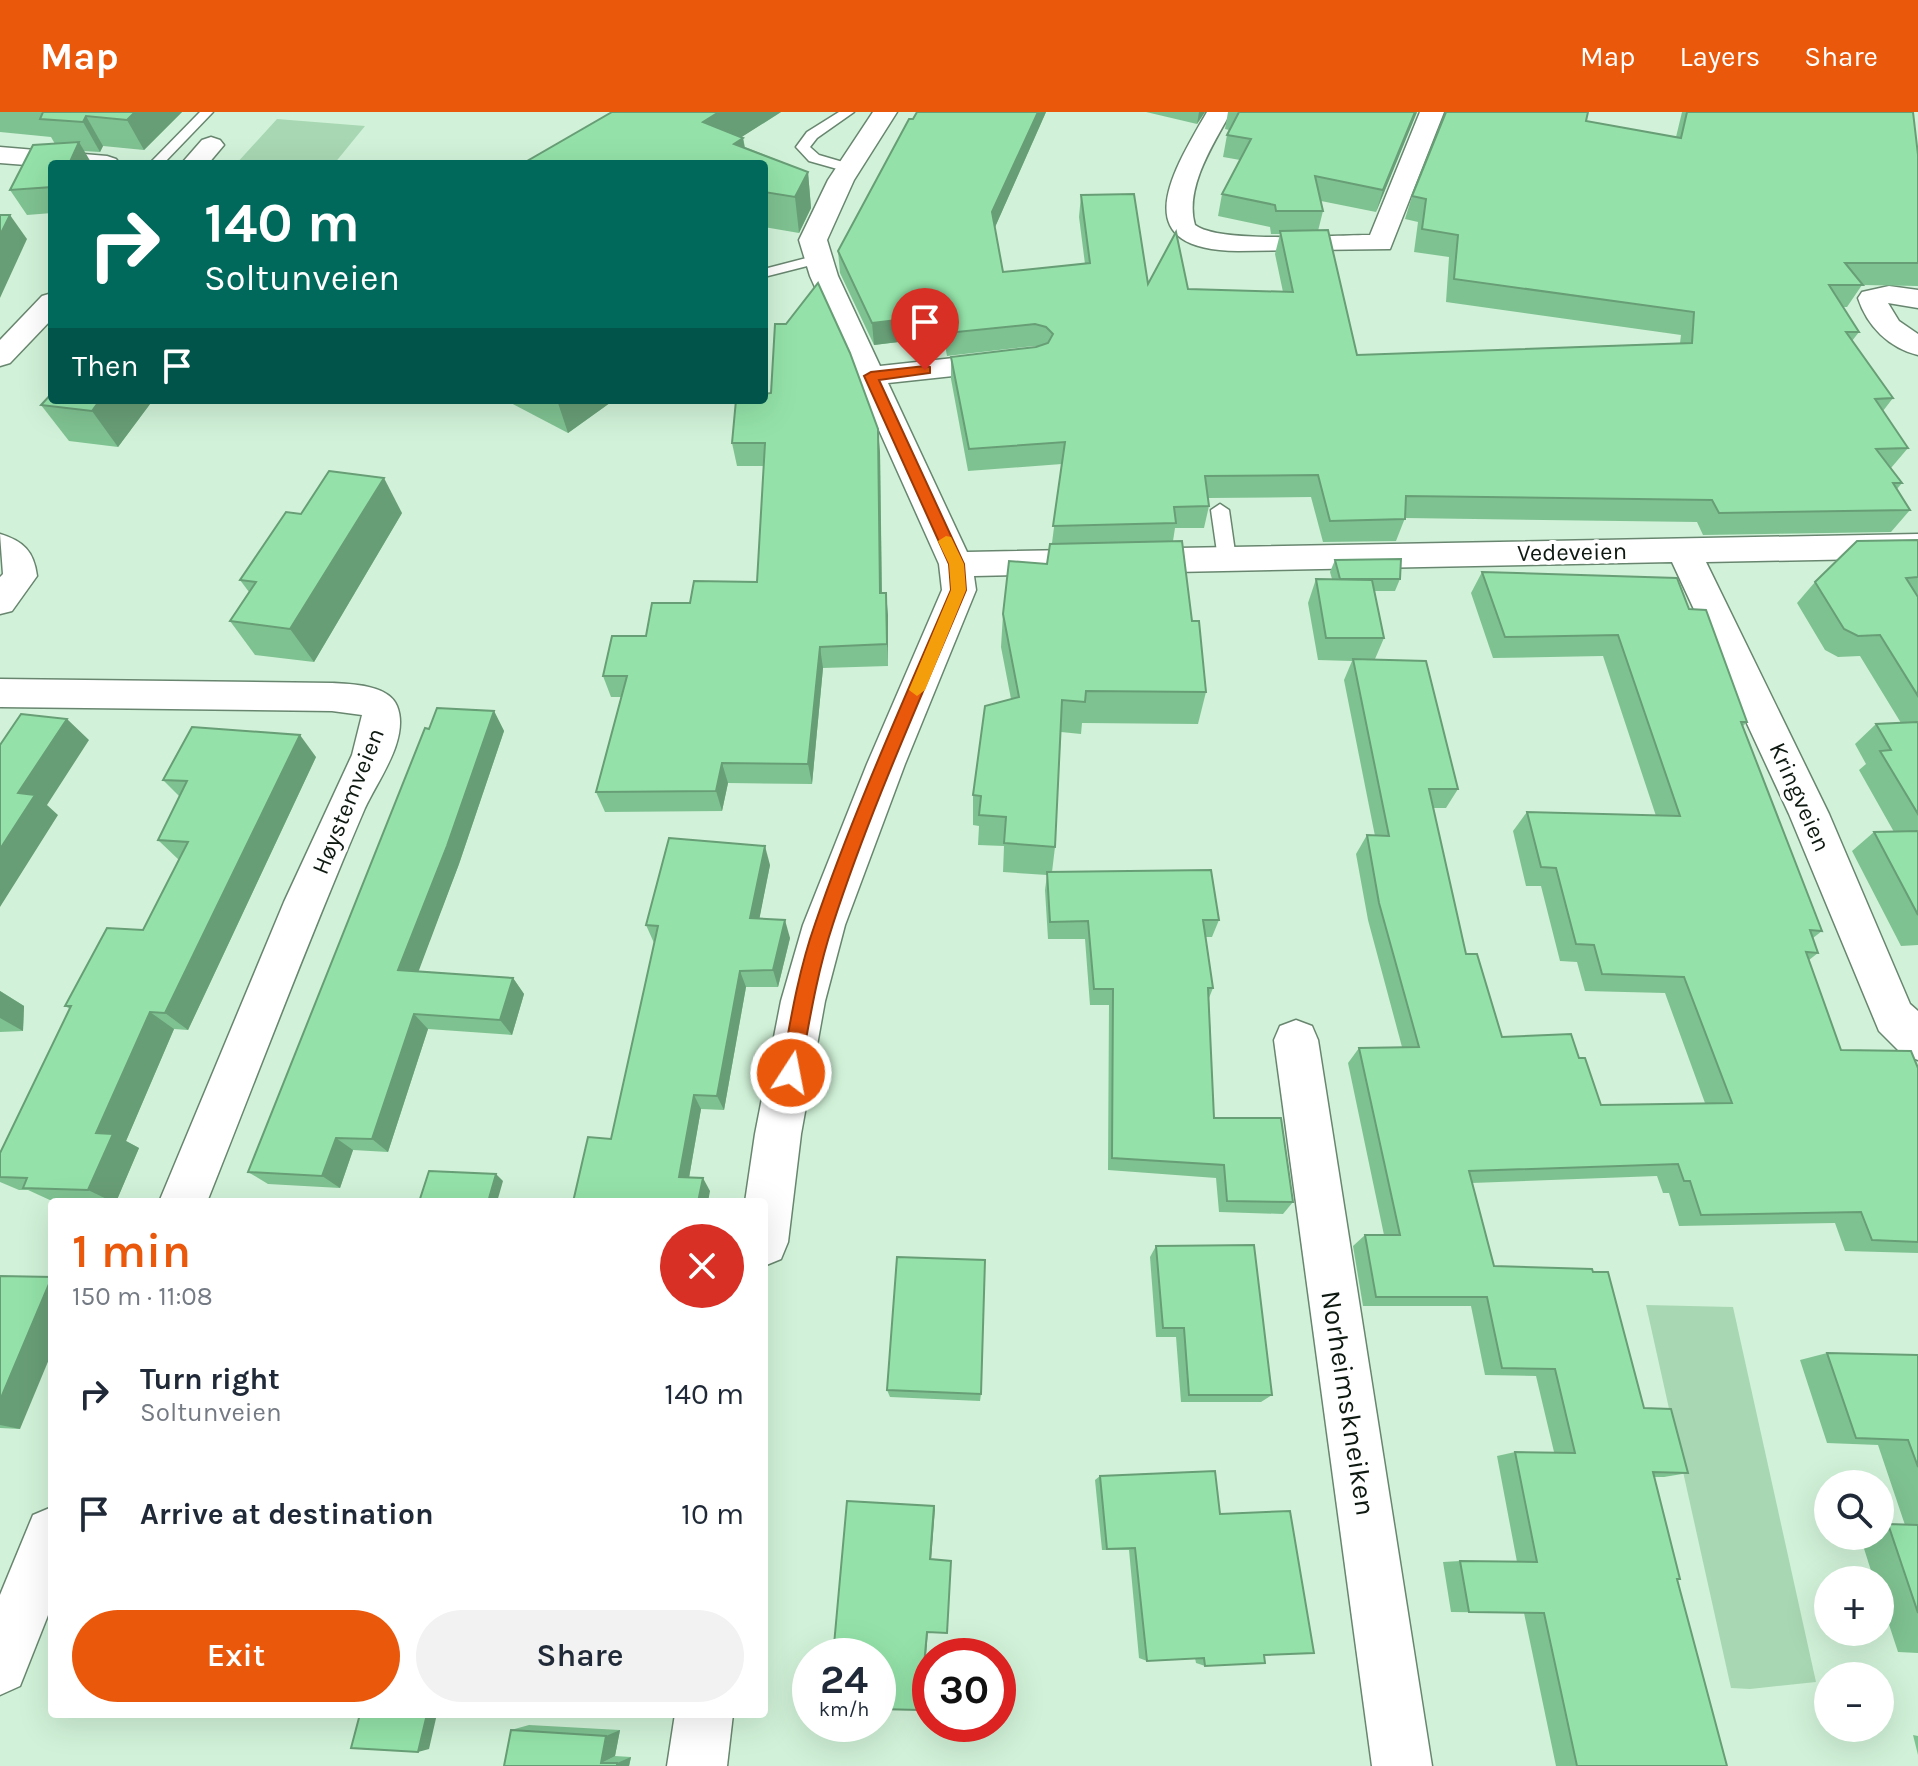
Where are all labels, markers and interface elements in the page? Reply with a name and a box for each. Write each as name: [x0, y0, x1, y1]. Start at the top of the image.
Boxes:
text: Map: [40, 34, 119, 79]
text: Map: [1580, 40, 1635, 73]
text: Layers: [1679, 40, 1760, 73]
text: Share: [1804, 40, 1878, 73]
text: 140 m: [204, 190, 360, 255]
icon: right: [72, 192, 176, 296]
text: Soltunveien: [204, 257, 400, 299]
pin: [891, 288, 959, 370]
icon: arrive: [903, 300, 947, 344]
icon: arrive: [155, 344, 199, 388]
text: Then: [72, 348, 139, 384]
street label: Vedeveien: [1517, 537, 1627, 567]
street label: Høystemveien: [306, 724, 390, 878]
street label: Kringveien: [1763, 738, 1837, 856]
position arrow: [749, 1031, 833, 1115]
text: 1 min: [72, 1223, 191, 1279]
button: close: [660, 1224, 744, 1308]
text: 150 m · 11:08: [72, 1281, 213, 1312]
street label: Norheimskneiken: [1314, 1288, 1383, 1518]
text: Turn right: [140, 1361, 280, 1397]
icon: right: [72, 1372, 116, 1416]
text: 140 m: [664, 1376, 744, 1412]
text: Soltunveien: [140, 1397, 282, 1428]
map controls: [1814, 1470, 1894, 1742]
button: search: [1814, 1470, 1894, 1550]
icon: arrive: [72, 1492, 116, 1536]
text: Arrive at destination: [140, 1496, 434, 1532]
text: 10 m: [681, 1496, 744, 1532]
button: +: [1814, 1566, 1894, 1646]
button: Exit: [72, 1610, 400, 1702]
button: Share: [416, 1610, 744, 1702]
speed limit sign: 30: [912, 1638, 1016, 1742]
text: 24: [820, 1656, 868, 1703]
button: −: [1814, 1662, 1894, 1742]
text: km/h: [819, 1698, 869, 1721]

